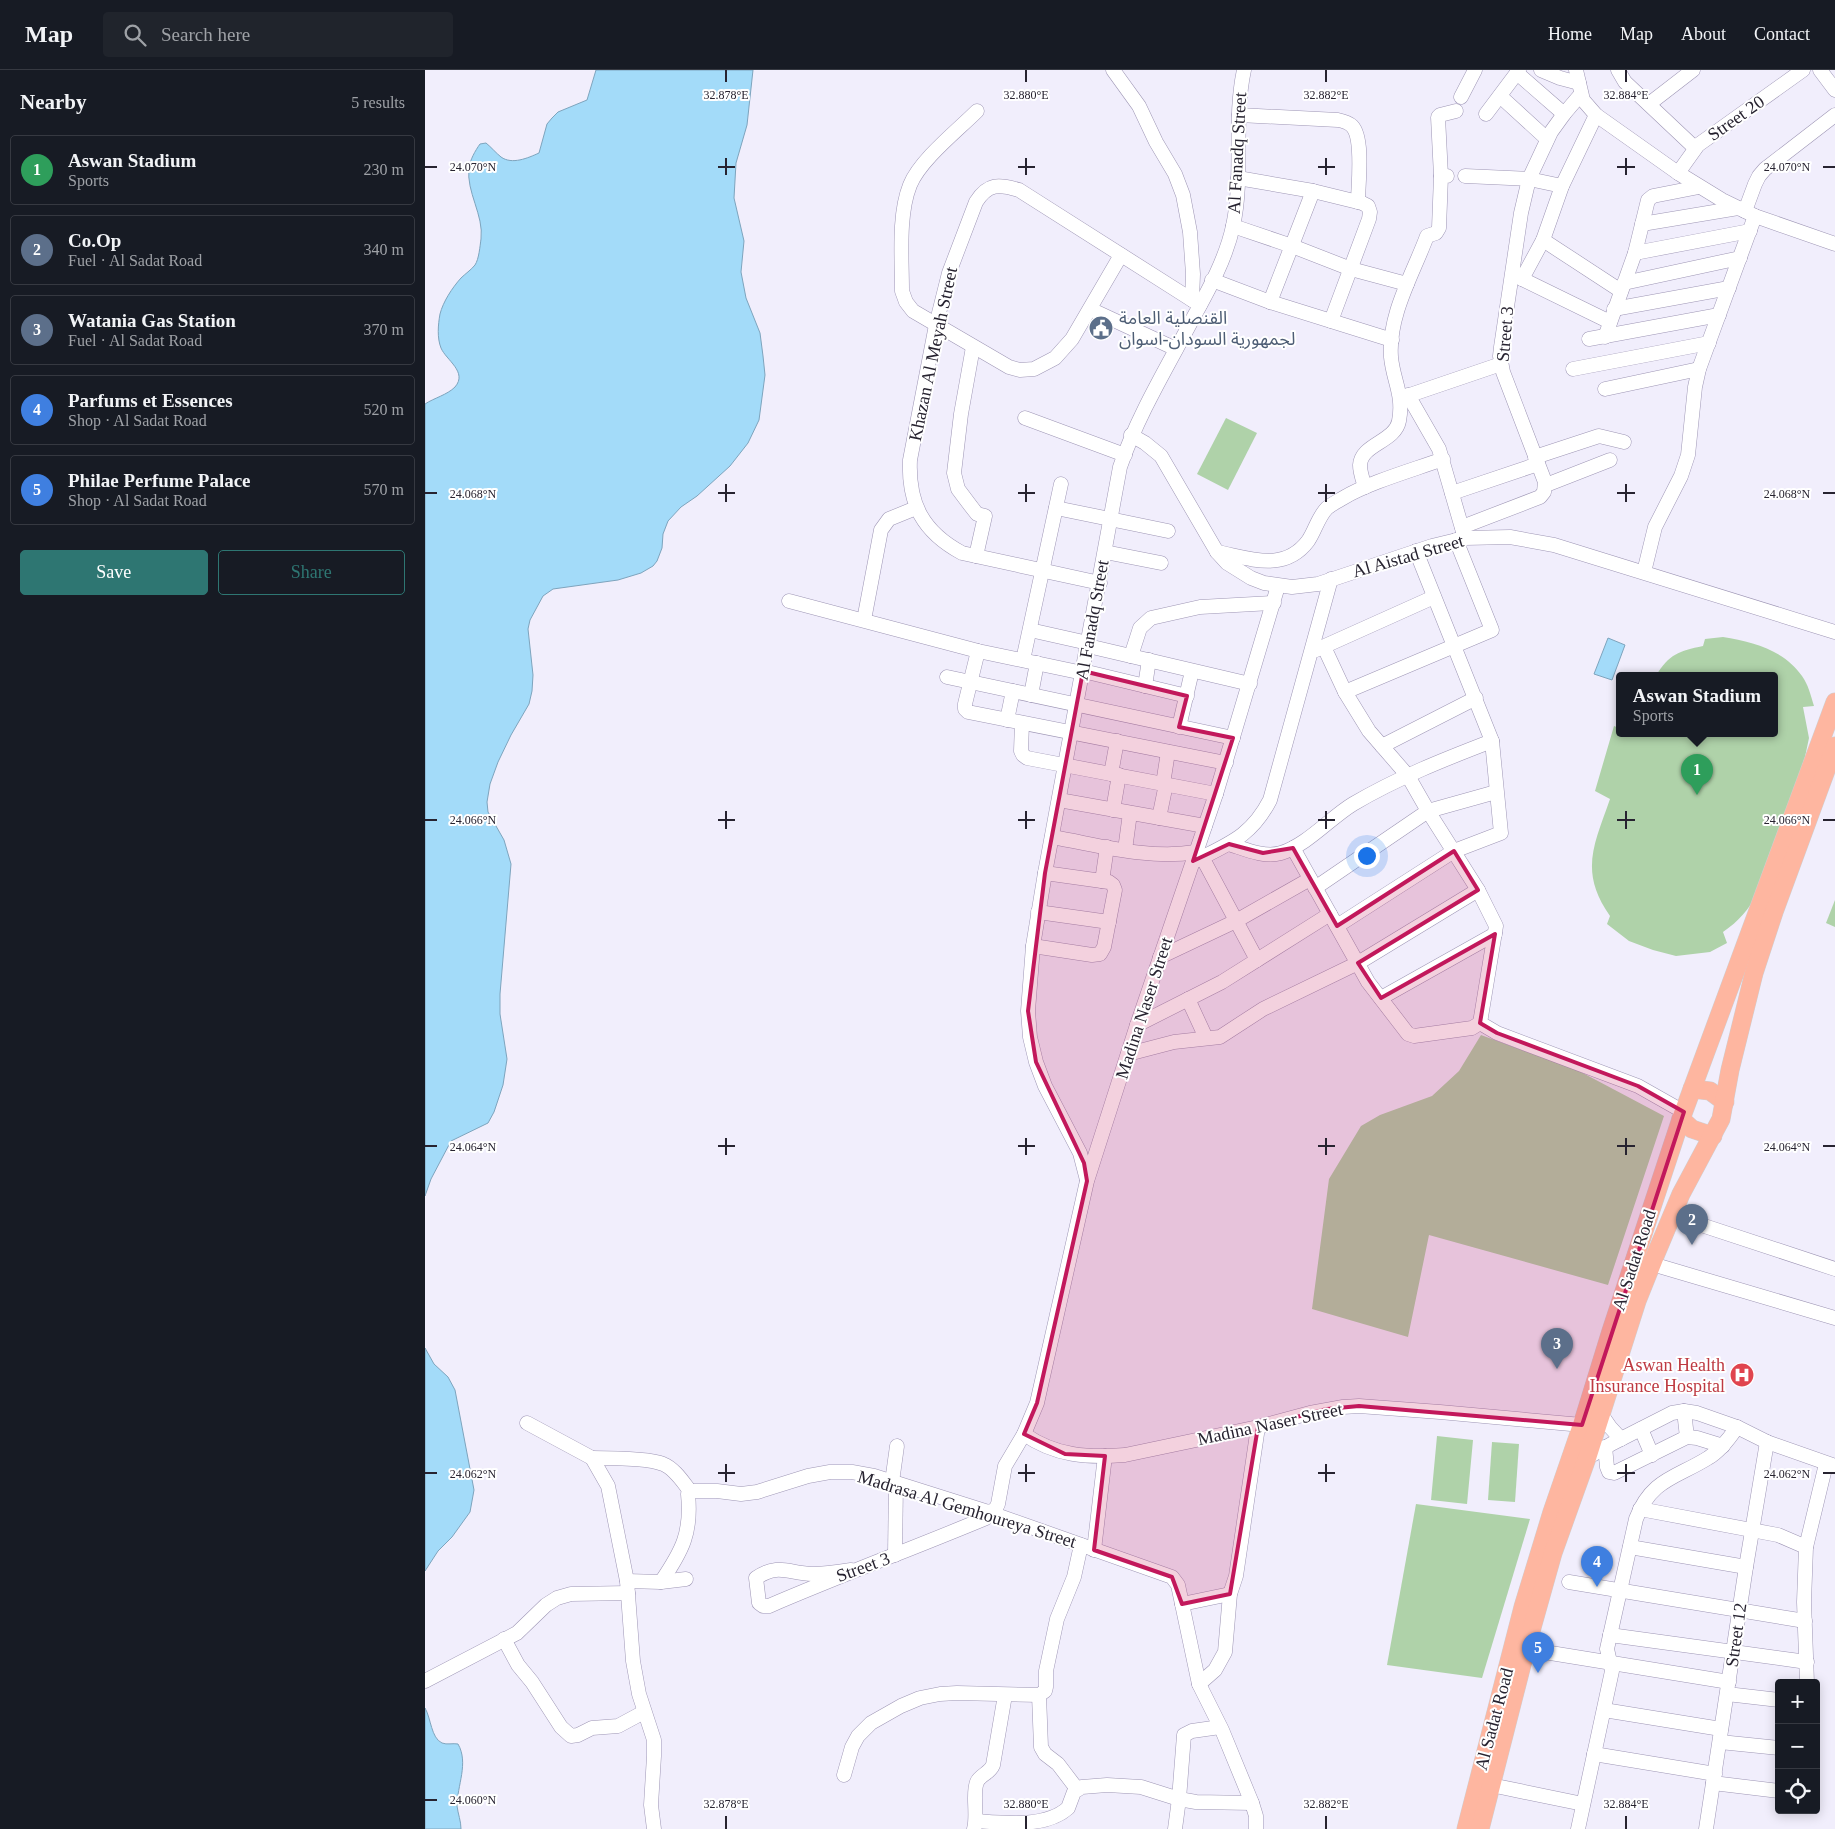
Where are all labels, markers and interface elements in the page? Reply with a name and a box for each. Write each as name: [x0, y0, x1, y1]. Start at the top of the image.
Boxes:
search box: [103, 12, 453, 57]
text: Map: [25, 21, 73, 47]
icon: search: [121, 21, 149, 49]
text: Search here: [161, 24, 250, 45]
text: Home: [1548, 24, 1592, 44]
text: Map: [1620, 24, 1653, 44]
text: About: [1681, 24, 1726, 44]
text: Contact: [1754, 24, 1810, 44]
text: 32.878°E: [703, 88, 749, 102]
text: 32.880°E: [1003, 88, 1049, 102]
text: 32.882°E: [1303, 88, 1349, 102]
text: 32.884°E: [1603, 88, 1649, 102]
text: Nearby: [20, 90, 87, 114]
street label: Street 20: [1704, 91, 1768, 145]
street label: Al Fanadq Street: [1224, 92, 1250, 214]
text: 5 results: [351, 94, 405, 111]
text: Aswan Stadium: [68, 150, 196, 171]
text: 24.070°N: [450, 160, 497, 174]
text: 24.070°N: [1764, 160, 1811, 174]
text: 1: [33, 161, 41, 178]
text: 230 m: [364, 161, 404, 178]
text: Sports: [68, 172, 109, 189]
text: Co.Op: [68, 230, 121, 251]
text: 2: [33, 241, 41, 258]
text: 340 m: [364, 241, 404, 258]
text: Fuel · Al Sadat Road: [68, 252, 202, 269]
street label: Khazan Al Meyah Street: [905, 265, 961, 443]
street label: Street 3: [1493, 305, 1517, 363]
place label: القنصلية العامة لجمهورية السودان-اسوان: [1119, 308, 1295, 350]
text: Watania Gas Station: [68, 310, 236, 331]
public building icon: القنصلية العامة لجمهورية السودان-اسوان: [1088, 315, 1114, 341]
text: 3: [33, 321, 41, 338]
text: 370 m: [364, 321, 404, 338]
text: Fuel · Al Sadat Road: [68, 332, 202, 349]
text: Parfums et Essences: [68, 390, 233, 411]
text: 4: [33, 401, 41, 418]
text: 520 m: [364, 401, 404, 418]
text: Shop · Al Sadat Road: [68, 412, 207, 429]
text: Philae Perfume Palace: [68, 470, 251, 491]
text: 5: [33, 481, 41, 498]
text: 570 m: [364, 481, 404, 498]
text: 24.068°N: [450, 487, 497, 501]
text: 24.068°N: [1764, 487, 1811, 501]
text: Shop · Al Sadat Road: [68, 492, 207, 509]
street label: Al Aistad Street: [1350, 531, 1466, 581]
button: Save: [20, 550, 208, 595]
button: Share: [218, 550, 405, 595]
street label: Al Fanadq Street: [1072, 558, 1112, 682]
popup: [1616, 672, 1778, 737]
text: Aswan Stadium: [1633, 685, 1761, 706]
text: Sports: [1633, 707, 1674, 724]
pin: 1: [1681, 754, 1713, 795]
text: 24.066°N: [450, 813, 497, 827]
text: 24.066°N: [1764, 813, 1811, 827]
your location: [1354, 843, 1380, 869]
street label: Madina Naser Street: [1112, 935, 1176, 1081]
text: 24.064°N: [450, 1140, 497, 1154]
text: 24.064°N: [1764, 1140, 1811, 1154]
pin: 2: [1676, 1204, 1708, 1245]
street label: Al Sadat Road: [1608, 1207, 1660, 1313]
pin: 3: [1541, 1328, 1573, 1369]
place label: Aswan Health Insurance Hospital: [1590, 1355, 1725, 1396]
hospital icon: Aswan Health Insurance Hospital: [1729, 1362, 1755, 1388]
street label: Madina Naser Street: [1196, 1399, 1344, 1449]
street label: Madrasa Al Gemhoureya Street: [855, 1466, 1079, 1552]
text: 24.062°N: [450, 1467, 497, 1481]
text: 24.062°N: [1764, 1467, 1811, 1481]
pin: 4: [1581, 1546, 1613, 1587]
street label: Street 3: [834, 1548, 892, 1586]
street label: Street 12: [1722, 1602, 1750, 1668]
pin: 5: [1522, 1632, 1554, 1673]
street label: Al Sadat Road: [1471, 1666, 1517, 1772]
map controls: [1775, 1679, 1820, 1814]
button: +: [1775, 1679, 1820, 1724]
button: −: [1775, 1724, 1820, 1769]
button: locate: [1775, 1769, 1820, 1814]
text: 24.060°N: [450, 1793, 497, 1807]
text: 32.878°E: [703, 1797, 749, 1811]
text: 32.880°E: [1003, 1797, 1049, 1811]
text: 32.882°E: [1303, 1797, 1349, 1811]
text: 32.884°E: [1603, 1797, 1649, 1811]

